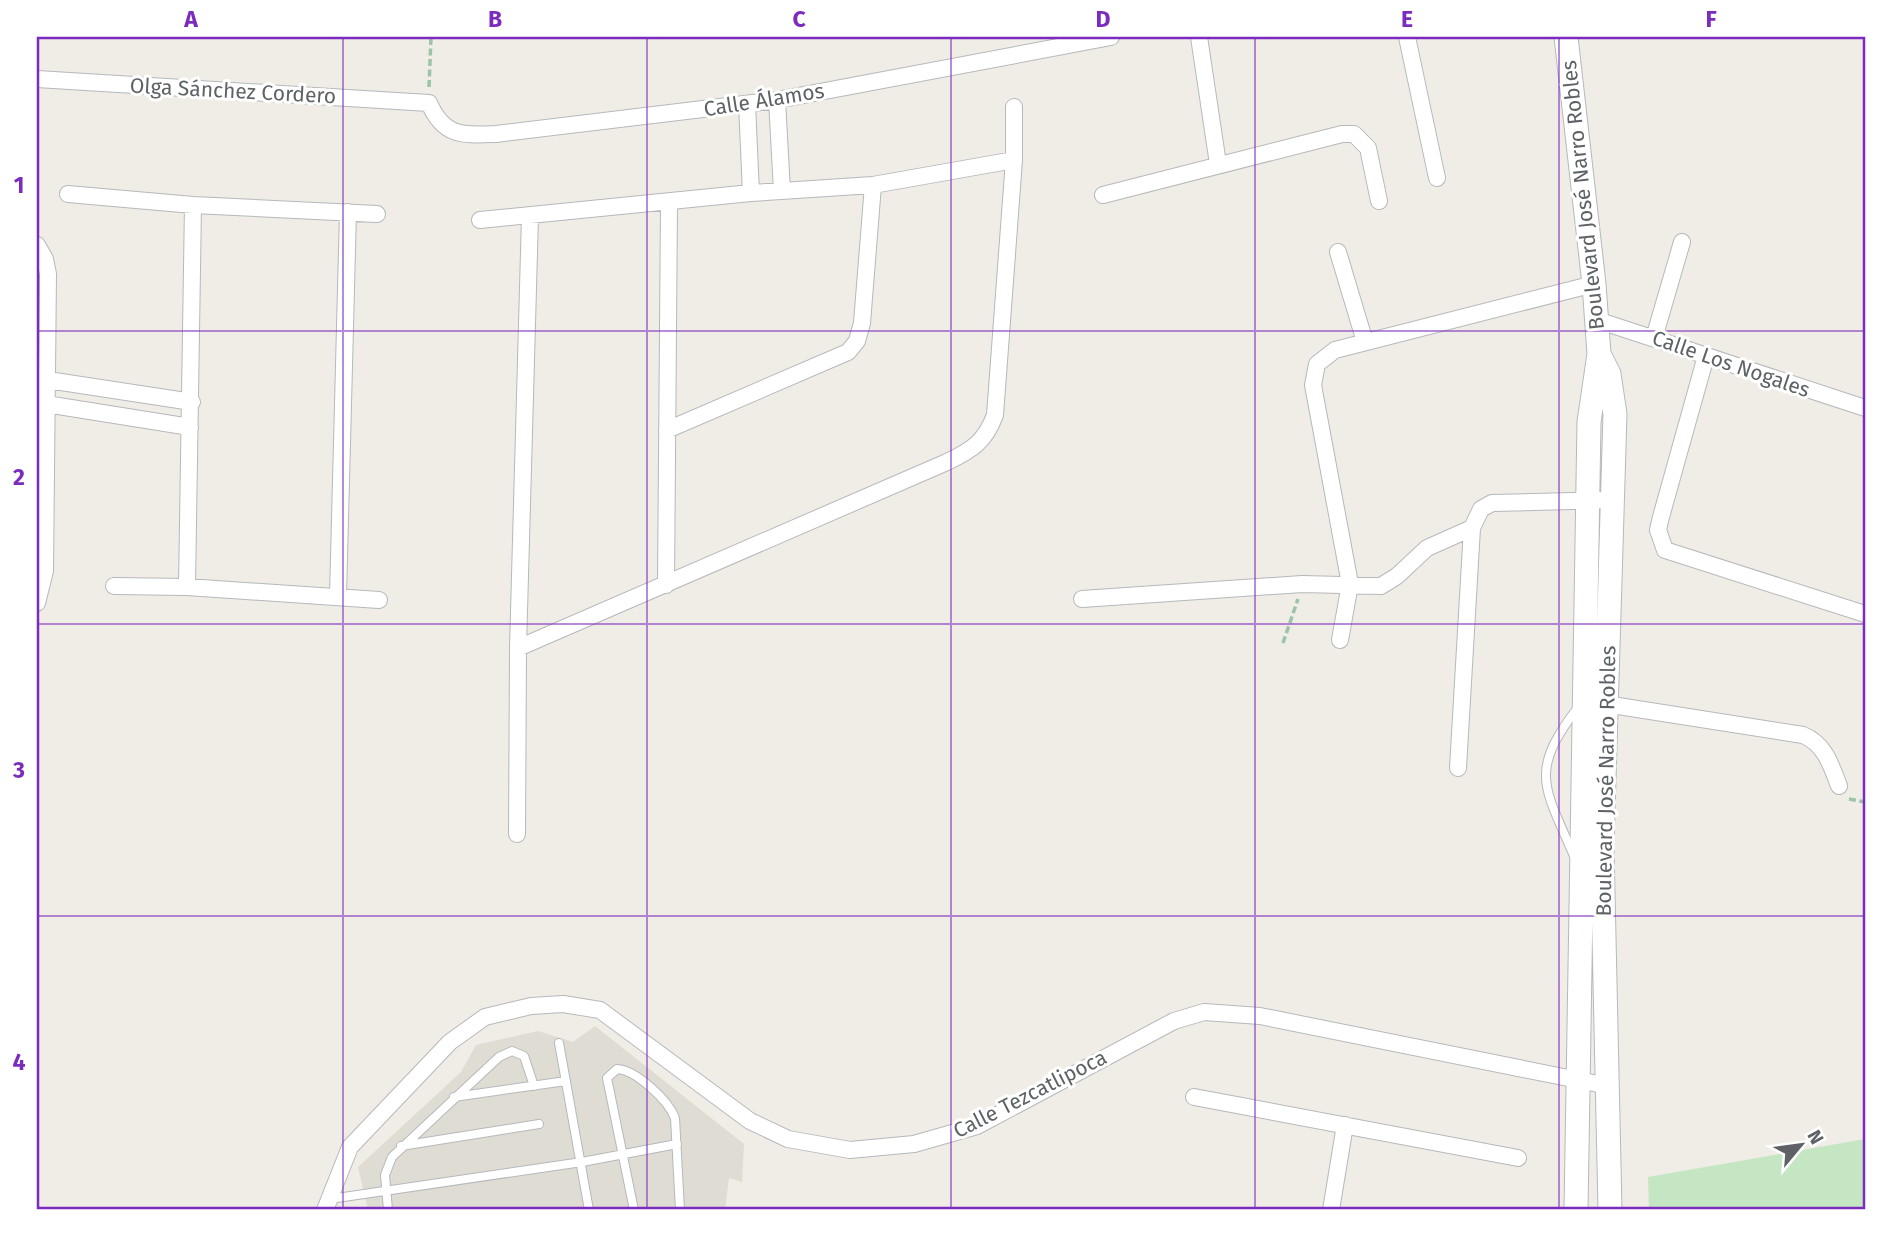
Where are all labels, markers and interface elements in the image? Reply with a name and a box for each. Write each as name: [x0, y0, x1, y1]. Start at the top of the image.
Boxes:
text: A: [183, 5, 198, 33]
text: B: [488, 5, 502, 33]
text: C: [792, 5, 806, 33]
text: D: [1096, 5, 1111, 33]
text: E: [1401, 5, 1413, 33]
text: F: [1705, 5, 1717, 33]
street label: Boulevard José Narro Robles: [1556, 59, 1610, 331]
street label: Olga Sánchez Cordero: [129, 73, 337, 109]
street label: Calle Álamos: [702, 78, 826, 122]
text: 1: [14, 171, 24, 199]
street label: Calle Los Nogales: [1649, 325, 1814, 403]
text: 2: [13, 463, 25, 491]
street label: Boulevard José Narro Robles: [1591, 645, 1621, 917]
text: 3: [12, 756, 25, 784]
street label: Calle Tezcatlipoca: [949, 1044, 1111, 1144]
text: 4: [13, 1048, 26, 1076]
north arrow: [1766, 1110, 1836, 1180]
text: N: [1802, 1126, 1829, 1148]

